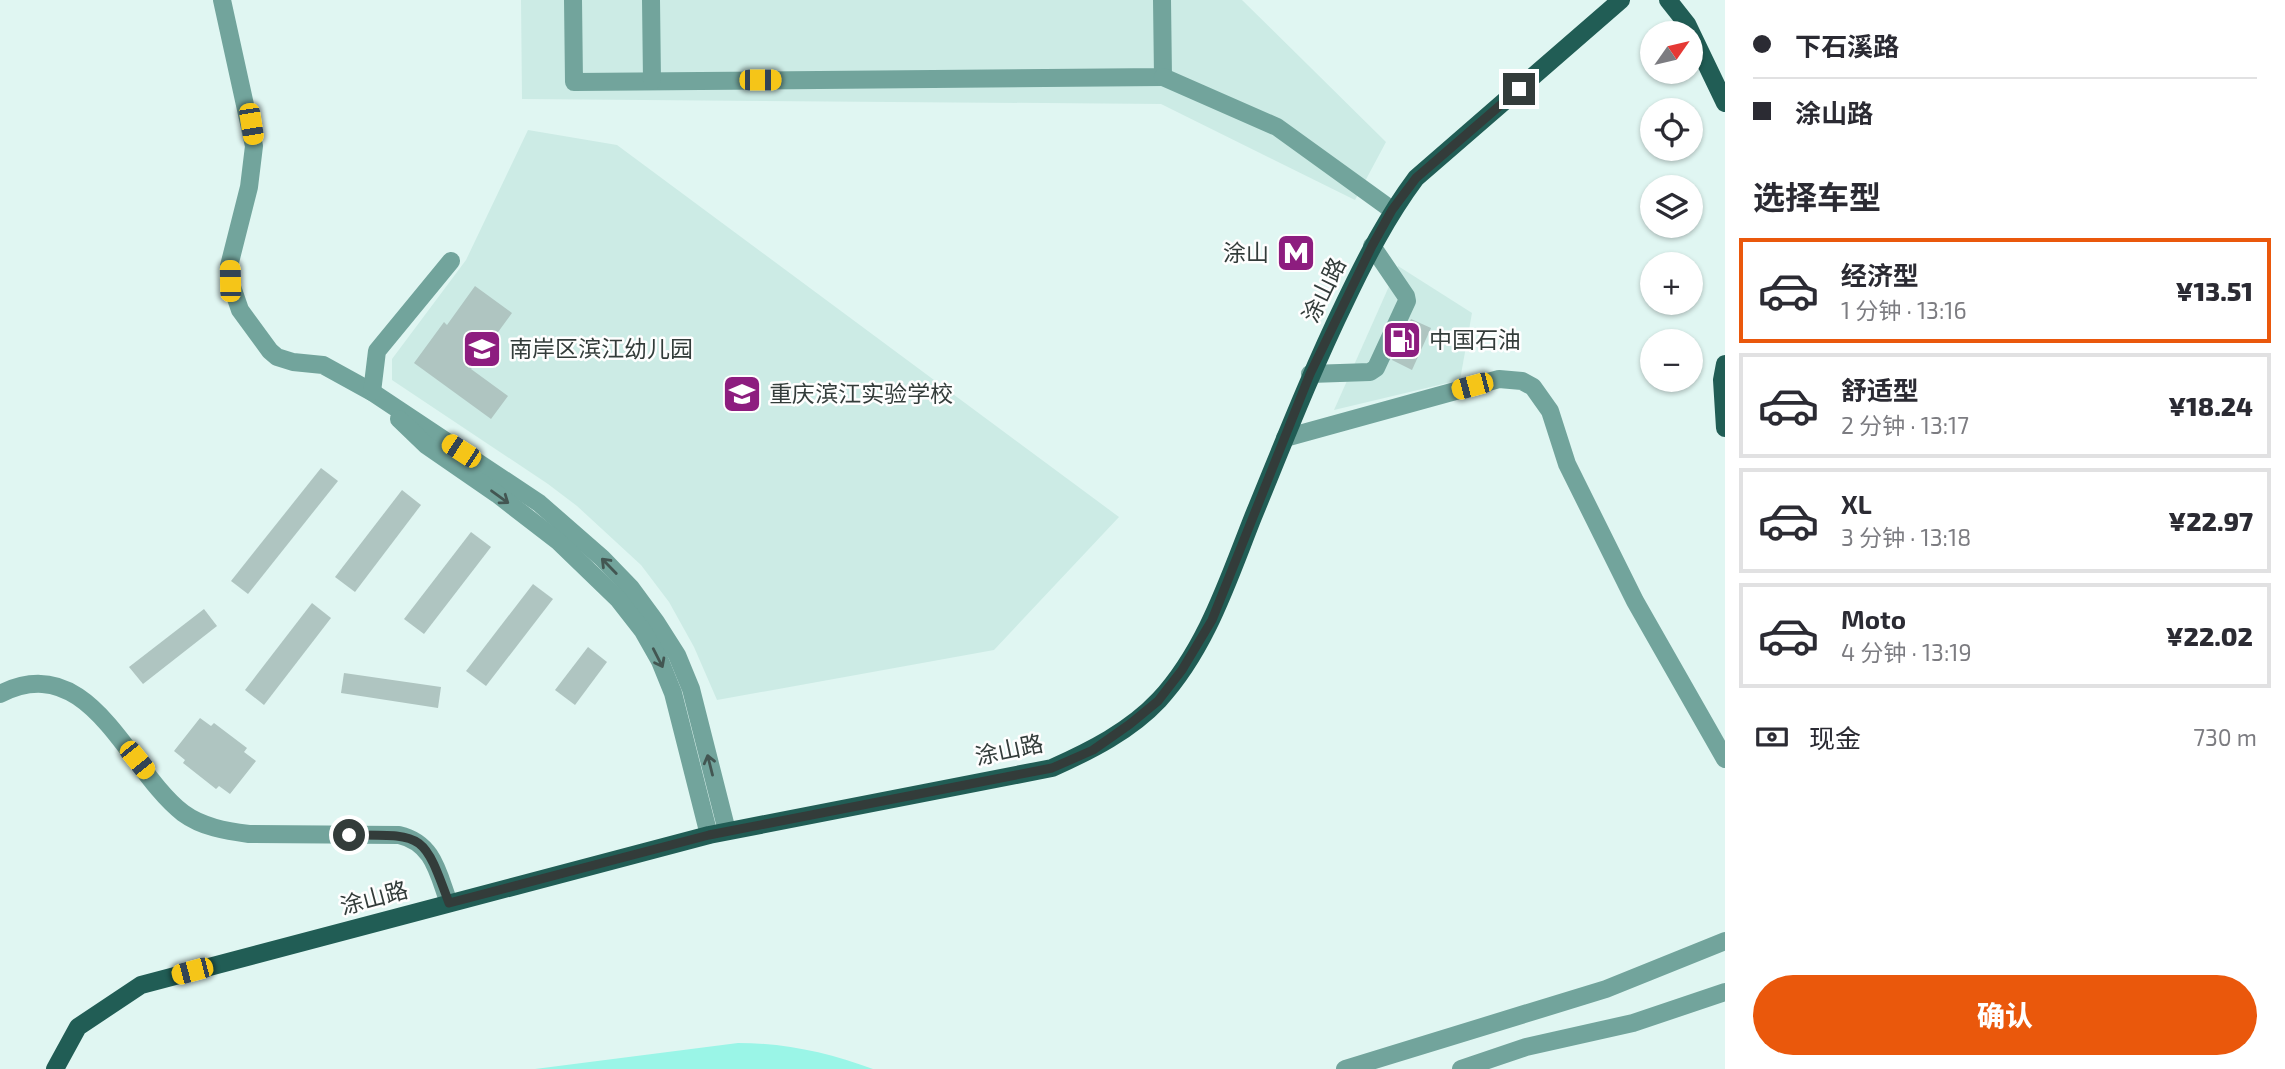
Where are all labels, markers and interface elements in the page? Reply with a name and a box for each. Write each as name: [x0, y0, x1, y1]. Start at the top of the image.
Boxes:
north arrow: [1640, 21, 1703, 84]
map controls: [1640, 21, 1703, 392]
text: 下石溪路: [1795, 30, 1899, 61]
car: [740, 70, 782, 91]
route end: [1503, 73, 1535, 105]
text: 涂山路: [1795, 97, 1873, 128]
button: locate: [1640, 98, 1703, 161]
car: [238, 102, 265, 146]
button: layers: [1640, 175, 1703, 238]
text: 选择车型: [1753, 177, 1881, 215]
metro station icon: 涂山: [1275, 232, 1317, 274]
place label: 涂山: [1223, 238, 1269, 266]
street label: 涂山路: [1295, 252, 1351, 327]
button: +: [1640, 252, 1703, 315]
icon: car: [1757, 259, 1820, 322]
text: 经济型: [1841, 259, 1919, 290]
car: [220, 260, 241, 302]
text: ¥13.51: [2176, 275, 2253, 306]
text: 1 分钟 · 13:16: [1841, 296, 1967, 324]
fuel station icon: 中国石油: [1381, 319, 1423, 361]
place label: 中国石油: [1429, 325, 1521, 353]
school or university icon: 南岸区滨江幼儿园: [461, 328, 503, 370]
button: −: [1640, 329, 1703, 392]
place label: 南岸区滨江幼儿园: [509, 334, 693, 362]
car: [1449, 370, 1496, 402]
school or university icon: 重庆滨江实验学校: [721, 373, 763, 415]
icon: car: [1757, 374, 1820, 437]
text: 舒适型: [1841, 374, 1919, 405]
place label: 重庆滨江实验学校: [769, 379, 953, 407]
text: ¥18.24: [2168, 390, 2253, 421]
text: 2 分钟 · 13:17: [1841, 411, 1969, 439]
car: [438, 431, 485, 471]
text: XL: [1841, 488, 1872, 519]
icon: car: [1757, 489, 1820, 552]
one-way arrow: [490, 490, 509, 504]
text: ¥22.97: [2168, 505, 2253, 536]
text: 3 分钟 · 13:18: [1841, 523, 1971, 551]
one-way arrow: [601, 558, 618, 575]
text: Moto: [1841, 603, 1906, 634]
icon: car: [1757, 604, 1820, 667]
text: ¥22.02: [2166, 620, 2253, 651]
text: 4 分钟 · 13:19: [1841, 638, 1972, 666]
one-way arrow: [651, 647, 665, 668]
icon: cash: [1753, 718, 1791, 756]
text: 现金: [1809, 722, 1861, 753]
text: 730 m: [2193, 723, 2257, 751]
street label: 涂山路: [972, 728, 1045, 770]
car: [116, 737, 159, 783]
one-way arrow: [703, 754, 716, 777]
route start: [333, 819, 365, 851]
street label: 涂山路: [337, 875, 411, 919]
car: [169, 955, 216, 987]
button: 确认: [1753, 975, 2257, 1055]

